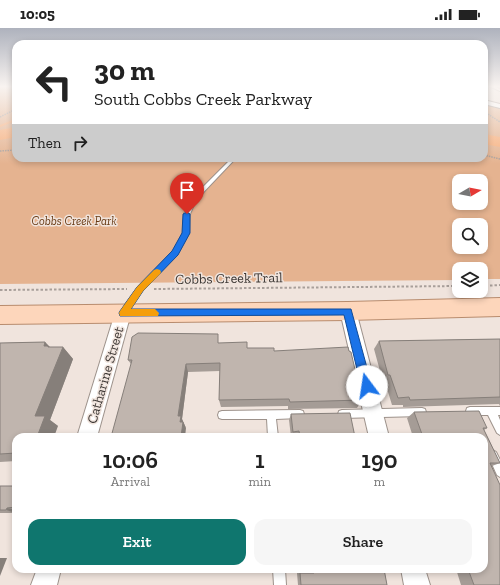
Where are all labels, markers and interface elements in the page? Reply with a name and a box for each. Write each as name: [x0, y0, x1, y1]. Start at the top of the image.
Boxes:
text: 10:05: [20, 5, 55, 23]
text: 30 m: [94, 54, 155, 87]
icon: left: [28, 56, 80, 108]
text: South Cobbs Creek Parkway: [94, 88, 312, 110]
icon: right: [69, 132, 91, 154]
text: Then: [28, 134, 61, 152]
pin: [170, 173, 204, 214]
north arrow: [452, 174, 488, 210]
map controls: [452, 174, 488, 298]
icon: arrive: [176, 179, 198, 201]
park label: Cobbs Creek Park: [31, 214, 117, 228]
button: search: [452, 218, 488, 254]
button: layers: [452, 262, 488, 298]
street label: Cobbs Creek Trail: [175, 269, 283, 288]
street label: Catharine Street: [84, 324, 128, 426]
position arrow: [346, 365, 388, 407]
text: 10:06: [102, 445, 158, 474]
text: 1: [255, 445, 265, 474]
text: 190: [361, 445, 398, 474]
text: Arrival: [111, 474, 150, 489]
text: min: [249, 474, 271, 489]
text: m: [374, 474, 385, 489]
button: Exit: [28, 519, 246, 565]
button: Share: [254, 519, 472, 565]

